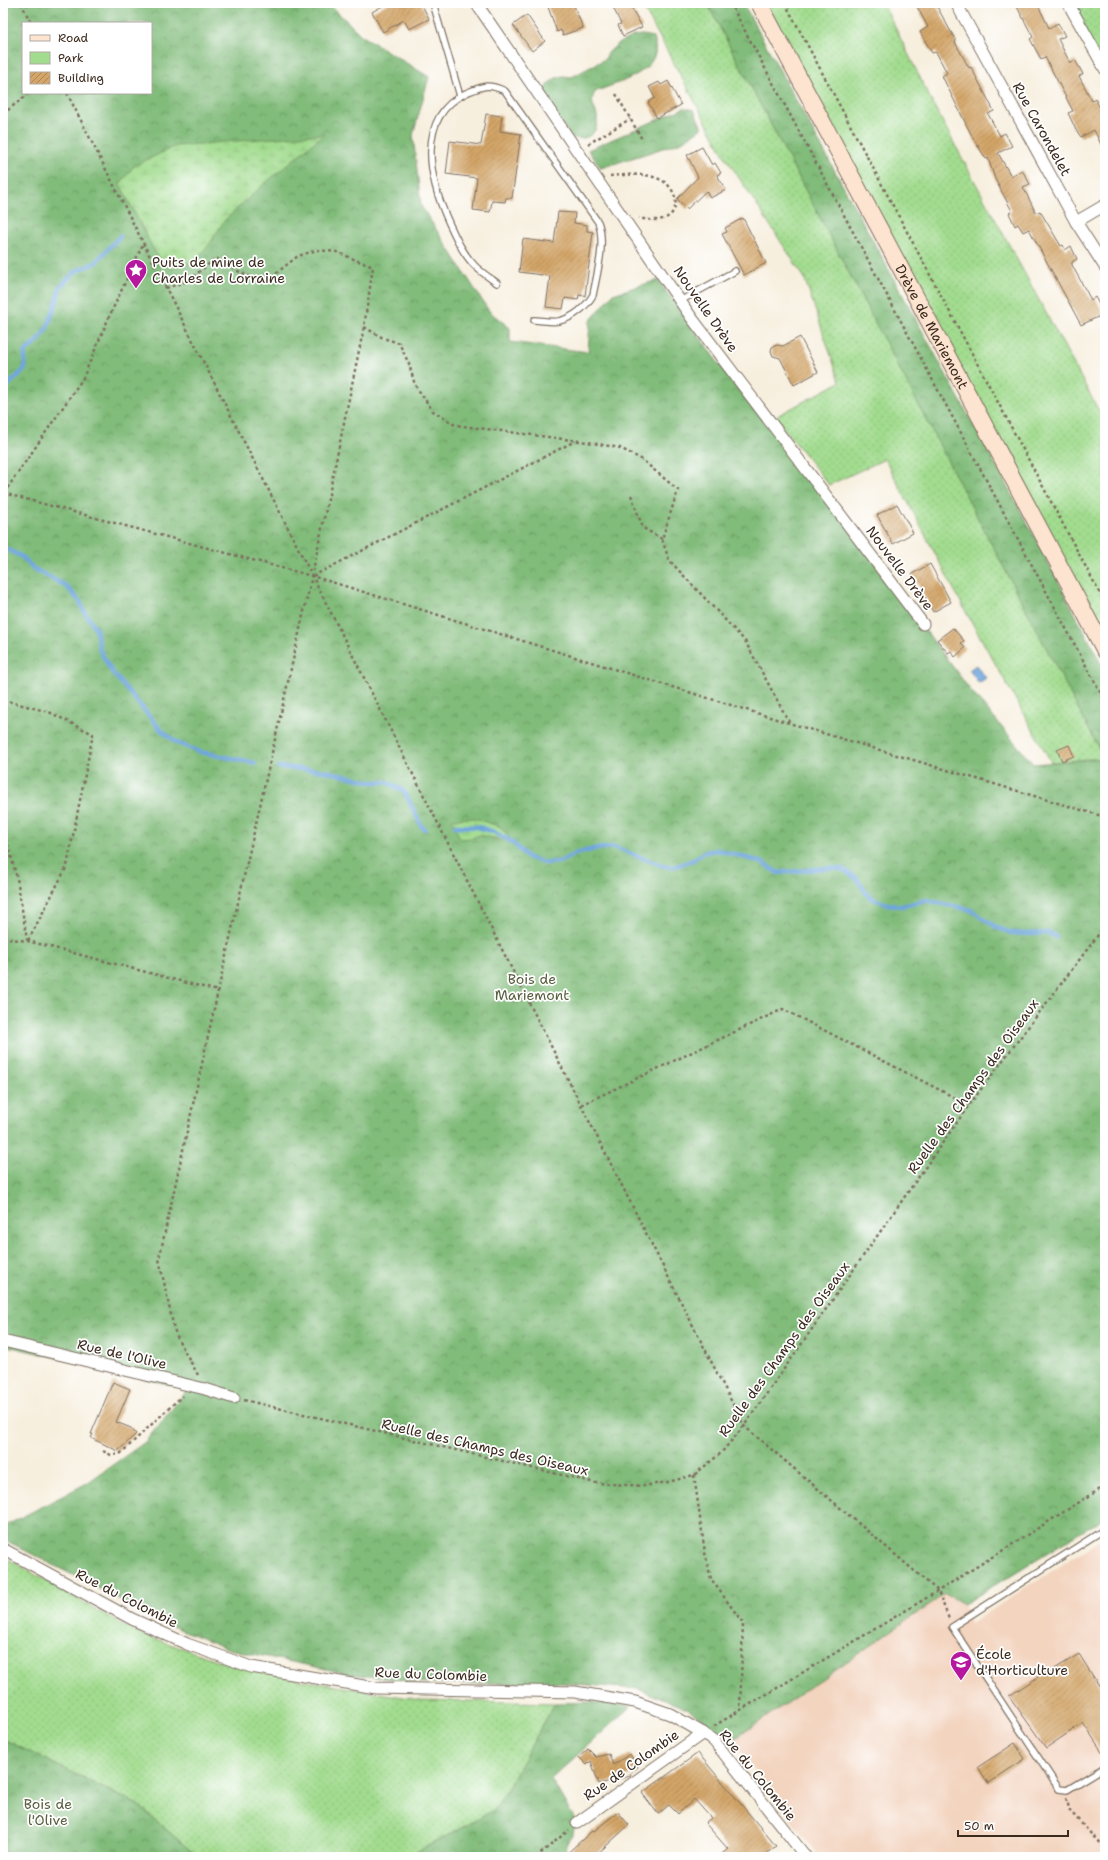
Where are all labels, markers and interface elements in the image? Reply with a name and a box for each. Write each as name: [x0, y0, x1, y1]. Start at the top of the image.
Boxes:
legend: [22, 22, 152, 94]
text: Road: [58, 30, 89, 46]
text: Park: [58, 50, 84, 66]
text: Building: [58, 70, 104, 86]
street label: Rue Carondelet: [1009, 79, 1075, 179]
place label: Puits de mine de Charles de Lorraine: [152, 253, 285, 287]
place icon: Puits de mine de Charles de Lorraine: [123, 257, 149, 290]
street label: Drève de Mariemont: [891, 261, 973, 392]
street label: Nouvelle Drève: [670, 262, 742, 356]
street label: Nouvelle Drève: [862, 522, 938, 614]
park label: Bois de Mariemont: [495, 970, 569, 1004]
street label: Ruelle des Champs des Oiseaux: [903, 995, 1043, 1177]
street label: Ruelle des Champs des Oiseaux: [714, 1258, 854, 1440]
street label: Rue de l'Olive: [75, 1335, 169, 1373]
street label: Ruelle des Champs des Oiseaux: [380, 1414, 590, 1480]
street label: Rue du Colombie: [73, 1564, 181, 1632]
place label: École d'Horticulture: [976, 1645, 1068, 1679]
school or university icon: École d'Horticulture: [948, 1649, 974, 1682]
street label: Rue du Colombie: [374, 1663, 488, 1685]
street label: Rue de Colombie: [580, 1725, 682, 1805]
street label: Rue du Colombie: [716, 1726, 800, 1824]
park label: Bois de l'Olive: [24, 1795, 72, 1829]
scale bar: [958, 1812, 1068, 1838]
text: 50 m: [964, 1818, 994, 1834]

